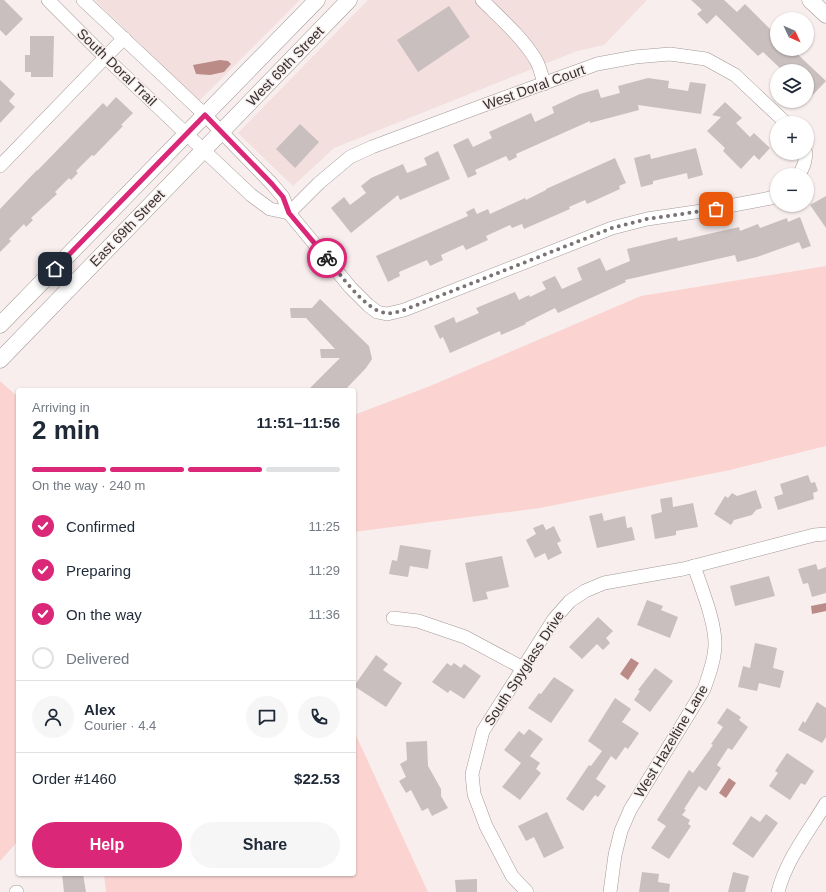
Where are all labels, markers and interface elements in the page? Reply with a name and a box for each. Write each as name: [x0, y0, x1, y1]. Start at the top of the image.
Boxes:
north arrow: [770, 12, 814, 56]
map controls: [770, 12, 814, 212]
street label: West 69th Street: [243, 23, 327, 109]
street label: South Doral Trail: [74, 25, 160, 109]
street label: West Doral Court: [481, 61, 587, 113]
button: layers: [770, 64, 814, 108]
button: +: [770, 116, 814, 160]
button: −: [770, 168, 814, 212]
street label: East 69th Street: [86, 186, 168, 270]
pin: [699, 192, 733, 226]
icon: bag: [705, 198, 727, 220]
courier: [307, 238, 347, 278]
icon: bike: [316, 247, 338, 269]
pin: [38, 252, 72, 286]
icon: home: [44, 258, 66, 280]
text: Arriving in: [32, 400, 90, 415]
text: 11:51–11:56: [257, 414, 340, 431]
text: 2 min: [32, 415, 100, 445]
text: On the way · 240 m: [32, 478, 145, 493]
icon: check: [32, 515, 54, 537]
text: Confirmed: [66, 518, 135, 535]
text: 11:25: [308, 519, 340, 534]
icon: check: [32, 559, 54, 581]
text: Preparing: [66, 562, 131, 579]
text: 11:29: [308, 563, 340, 578]
icon: check: [32, 603, 54, 625]
text: On the way: [66, 606, 142, 623]
text: 11:36: [308, 607, 340, 622]
street label: South Spyglass Drive: [481, 607, 567, 728]
text: Delivered: [66, 650, 129, 667]
street label: West Hazeltine Lane: [631, 681, 711, 800]
button: person: [32, 696, 74, 738]
button: chat: [246, 696, 288, 738]
button: phone: [298, 696, 340, 738]
text: Alex: [84, 701, 116, 718]
text: Courier · 4.4: [84, 718, 156, 733]
text: Order #1460: [32, 770, 116, 787]
text: $22.53: [294, 770, 340, 787]
button: Help: [32, 822, 182, 868]
button: Share: [190, 822, 340, 868]

